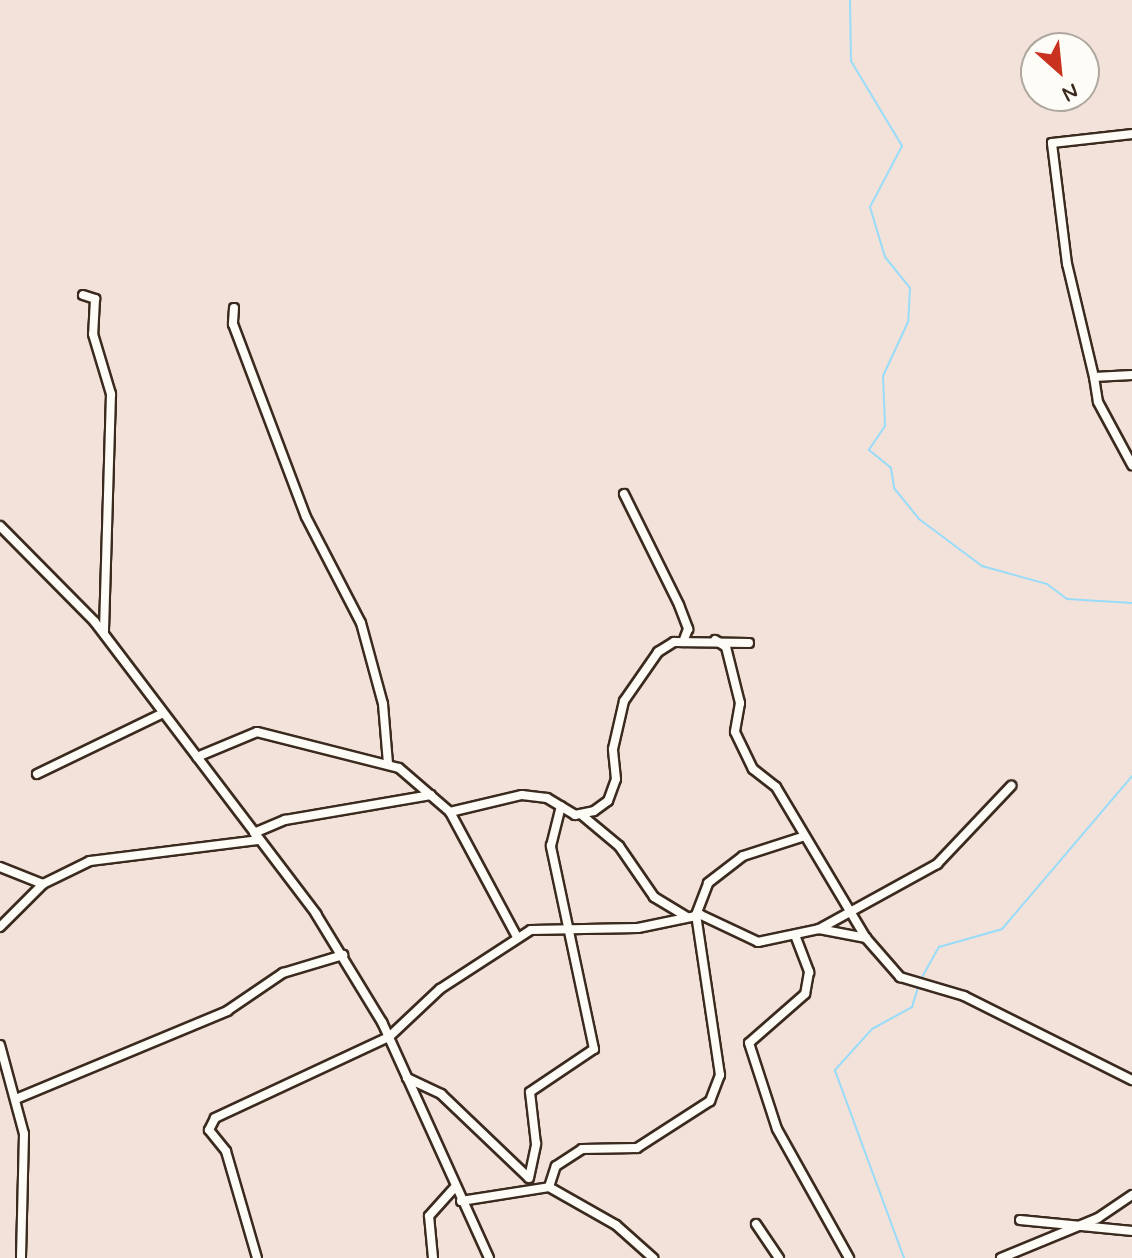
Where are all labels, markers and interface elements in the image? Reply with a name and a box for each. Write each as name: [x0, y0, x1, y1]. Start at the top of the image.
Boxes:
north arrow: [1020, 32, 1100, 112]
text: N: [1057, 76, 1083, 107]

